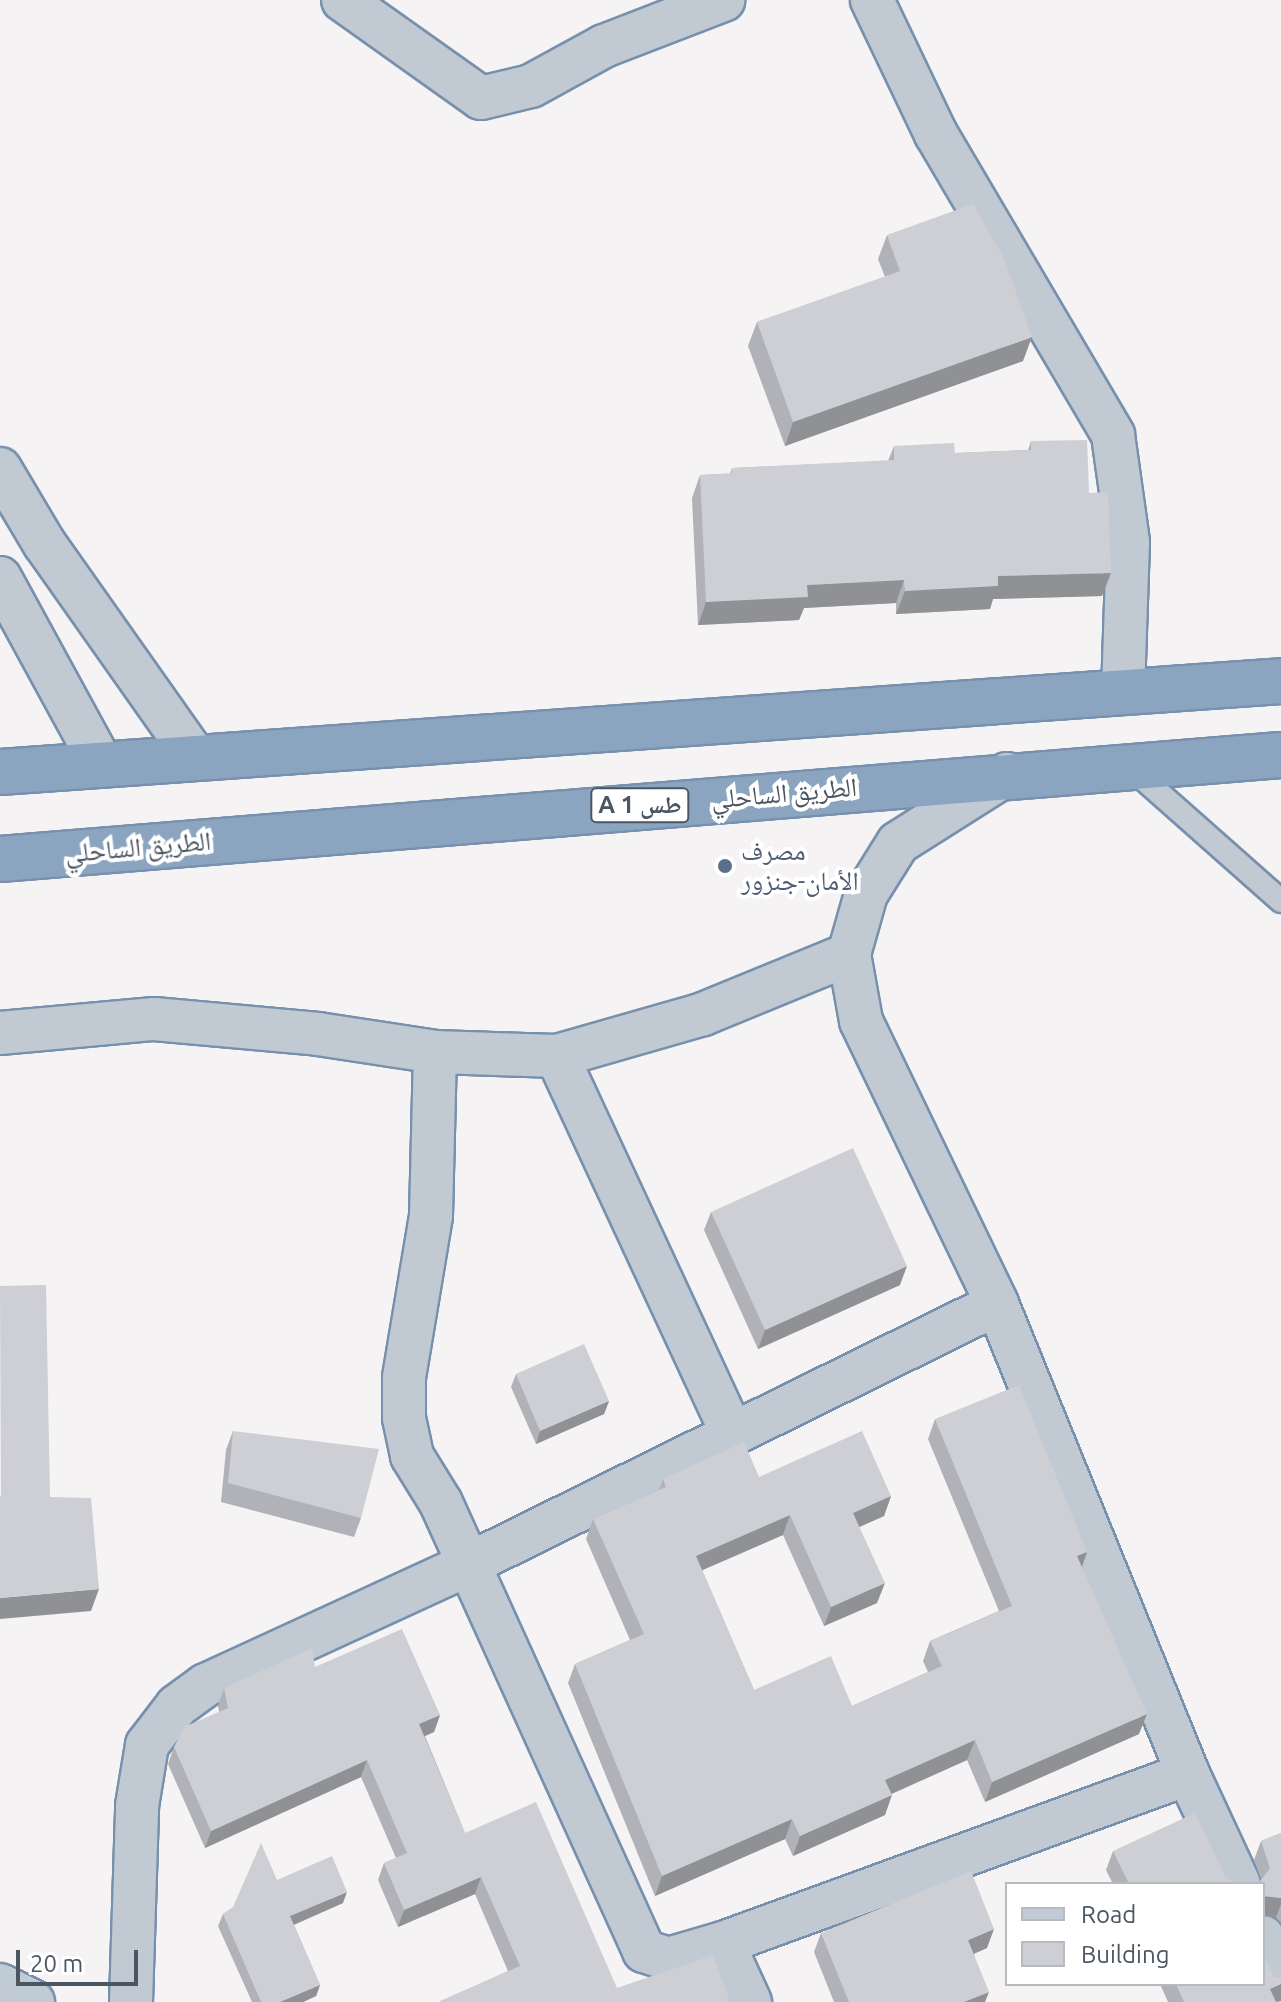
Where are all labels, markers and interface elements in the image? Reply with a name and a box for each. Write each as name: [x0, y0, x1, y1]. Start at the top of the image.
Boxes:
street label: الطريق الساحلي: [710, 771, 858, 815]
road number: A 1 طس: [590, 785, 690, 825]
street label: الطريق الساحلي: [64, 825, 212, 869]
place label: مصرف الأمان-جنزور: [741, 835, 859, 896]
marker: مصرف الأمان-جنزور: [716, 857, 734, 875]
legend: [1005, 1882, 1265, 1986]
text: Road: [1081, 1901, 1136, 1928]
scale bar: [20, 1934, 142, 1984]
text: Building: [1081, 1941, 1169, 1968]
text: 20 m: [30, 1950, 83, 1977]

